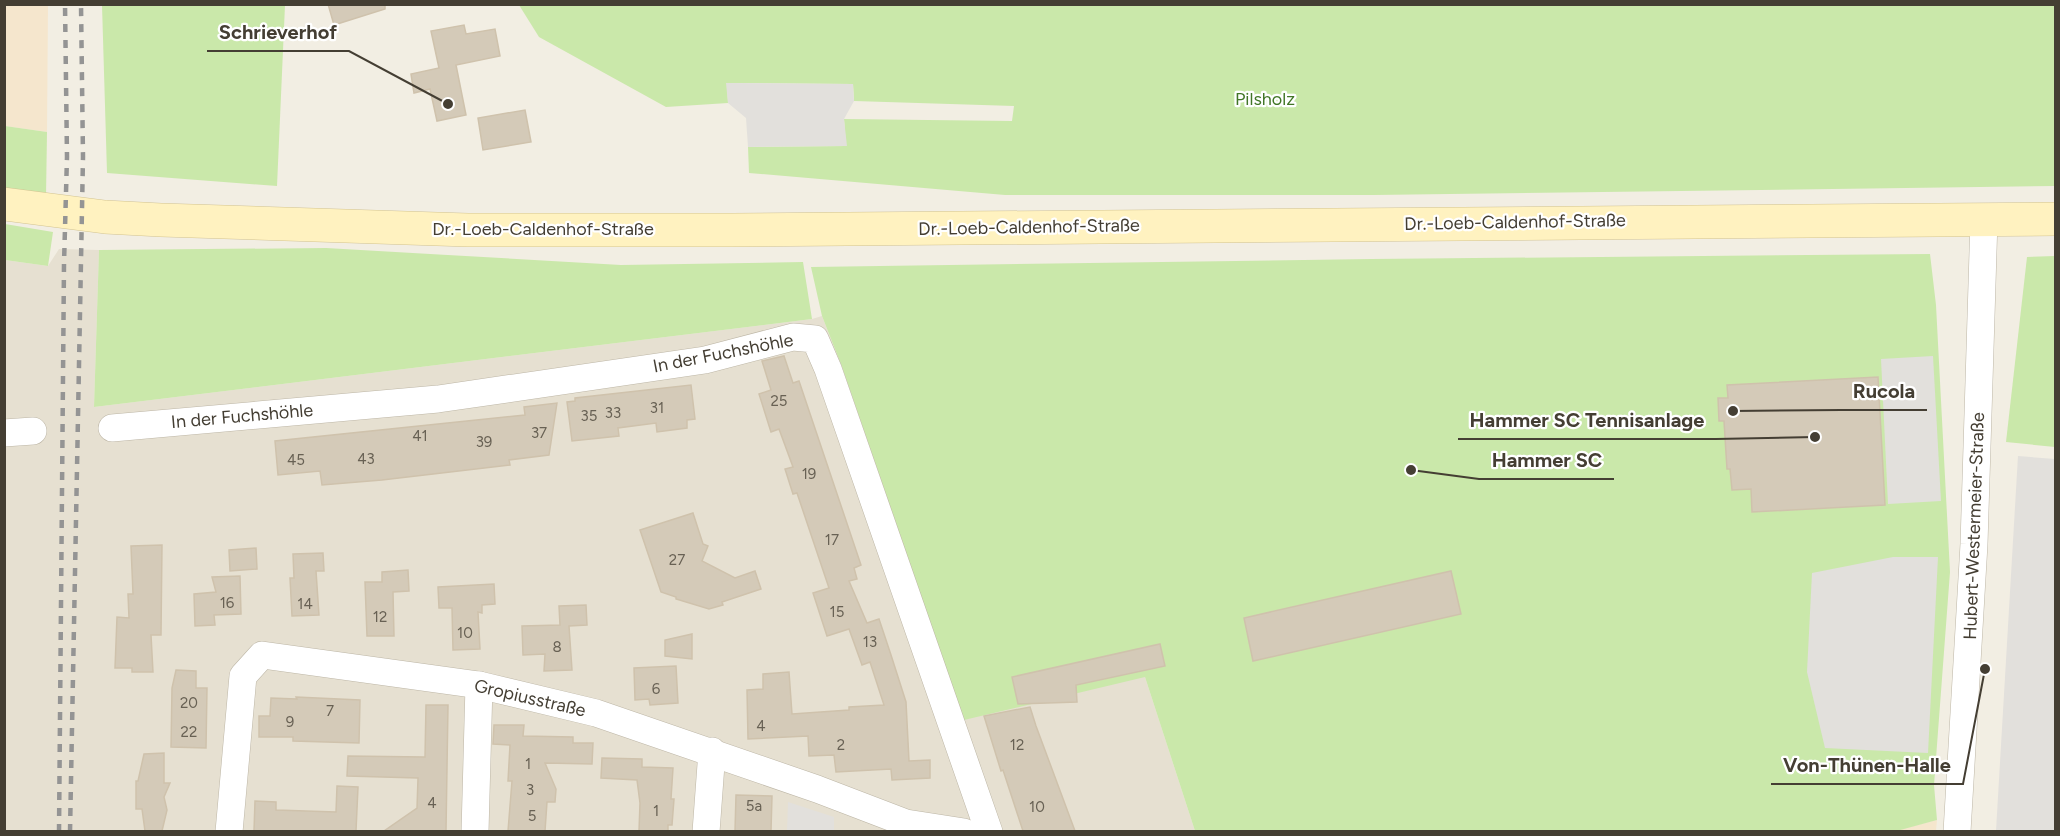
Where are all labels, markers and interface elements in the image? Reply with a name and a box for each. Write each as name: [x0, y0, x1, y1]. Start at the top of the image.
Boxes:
callout: Schrieverhof: [207, 13, 349, 51]
text: Schrieverhof: [219, 20, 337, 44]
park label: Pilsholz: [1235, 88, 1295, 110]
street label: Dr.-Loeb-Caldenhof-Straße: [1404, 209, 1626, 235]
street label: Dr.-Loeb-Caldenhof-Straße: [918, 214, 1140, 240]
street label: Dr.-Loeb-Caldenhof-Straße: [432, 218, 654, 240]
street label: In der Fuchshöhle: [651, 329, 795, 377]
callout: Rucola: [1841, 372, 1927, 410]
text: Rucola: [1853, 379, 1915, 403]
house number: 25: [770, 392, 788, 410]
street label: In der Fuchshöhle: [170, 399, 314, 433]
house number: 31: [650, 399, 664, 417]
callout: Hammer SC Tennisanlage: [1458, 401, 1716, 439]
house number: 33: [605, 404, 621, 422]
house number: 35: [581, 407, 597, 425]
text: Hammer SC Tennisanlage: [1470, 408, 1704, 432]
street label: Hubert-Westermeier-Straße: [1959, 412, 1989, 640]
house number: 37: [531, 424, 547, 442]
house number: 41: [412, 427, 428, 445]
house number: 39: [476, 433, 492, 451]
callout: Hammer SC: [1479, 441, 1614, 479]
text: Hammer SC: [1492, 448, 1602, 472]
house number: 43: [357, 450, 375, 468]
house number: 45: [287, 451, 305, 469]
house number: 19: [802, 465, 816, 483]
house number: 17: [825, 531, 839, 549]
house number: 27: [669, 551, 685, 569]
house number: 16: [220, 594, 235, 612]
house number: 14: [297, 595, 313, 613]
house number: 15: [830, 603, 844, 621]
house number: 12: [373, 608, 387, 626]
house number: 10: [457, 624, 473, 642]
house number: 13: [863, 633, 877, 651]
house number: 8: [552, 638, 562, 656]
street label: Gropiusstraße: [472, 674, 588, 722]
house number: 6: [652, 680, 661, 698]
house number: 20: [180, 694, 198, 712]
house number: 7: [326, 702, 334, 720]
house number: 9: [286, 713, 294, 731]
house number: 4: [756, 717, 766, 735]
house number: 22: [181, 723, 197, 741]
house number: 2: [837, 736, 845, 754]
house number: 12: [1010, 736, 1024, 754]
callout: Von-Thünen-Halle: [1771, 746, 1963, 784]
text: Von-Thünen-Halle: [1783, 753, 1951, 777]
house number: 1: [525, 755, 531, 773]
house number: 3: [526, 781, 534, 799]
house number: 4: [427, 794, 437, 812]
house number: 5a: [746, 797, 762, 815]
house number: 10: [1029, 798, 1045, 816]
house number: 1: [653, 802, 659, 820]
house number: 5: [528, 807, 536, 825]

